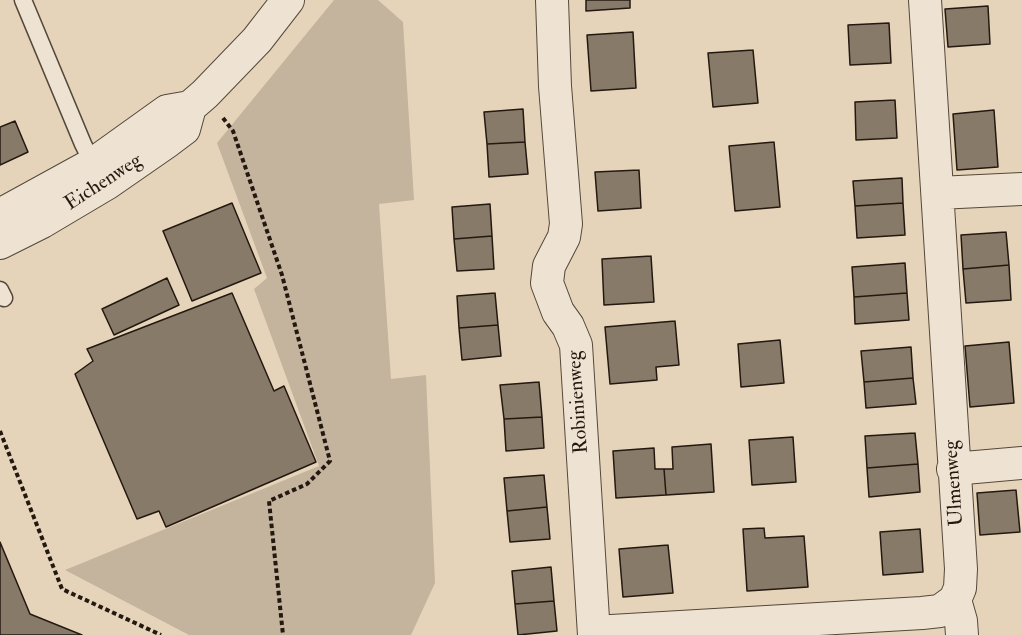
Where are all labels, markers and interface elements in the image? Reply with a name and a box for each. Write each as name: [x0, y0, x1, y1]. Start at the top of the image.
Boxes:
street label: Eichenweg: [61, 149, 147, 217]
street label: Robinienweg: [563, 350, 595, 454]
street label: Ulmenweg: [940, 439, 970, 527]

